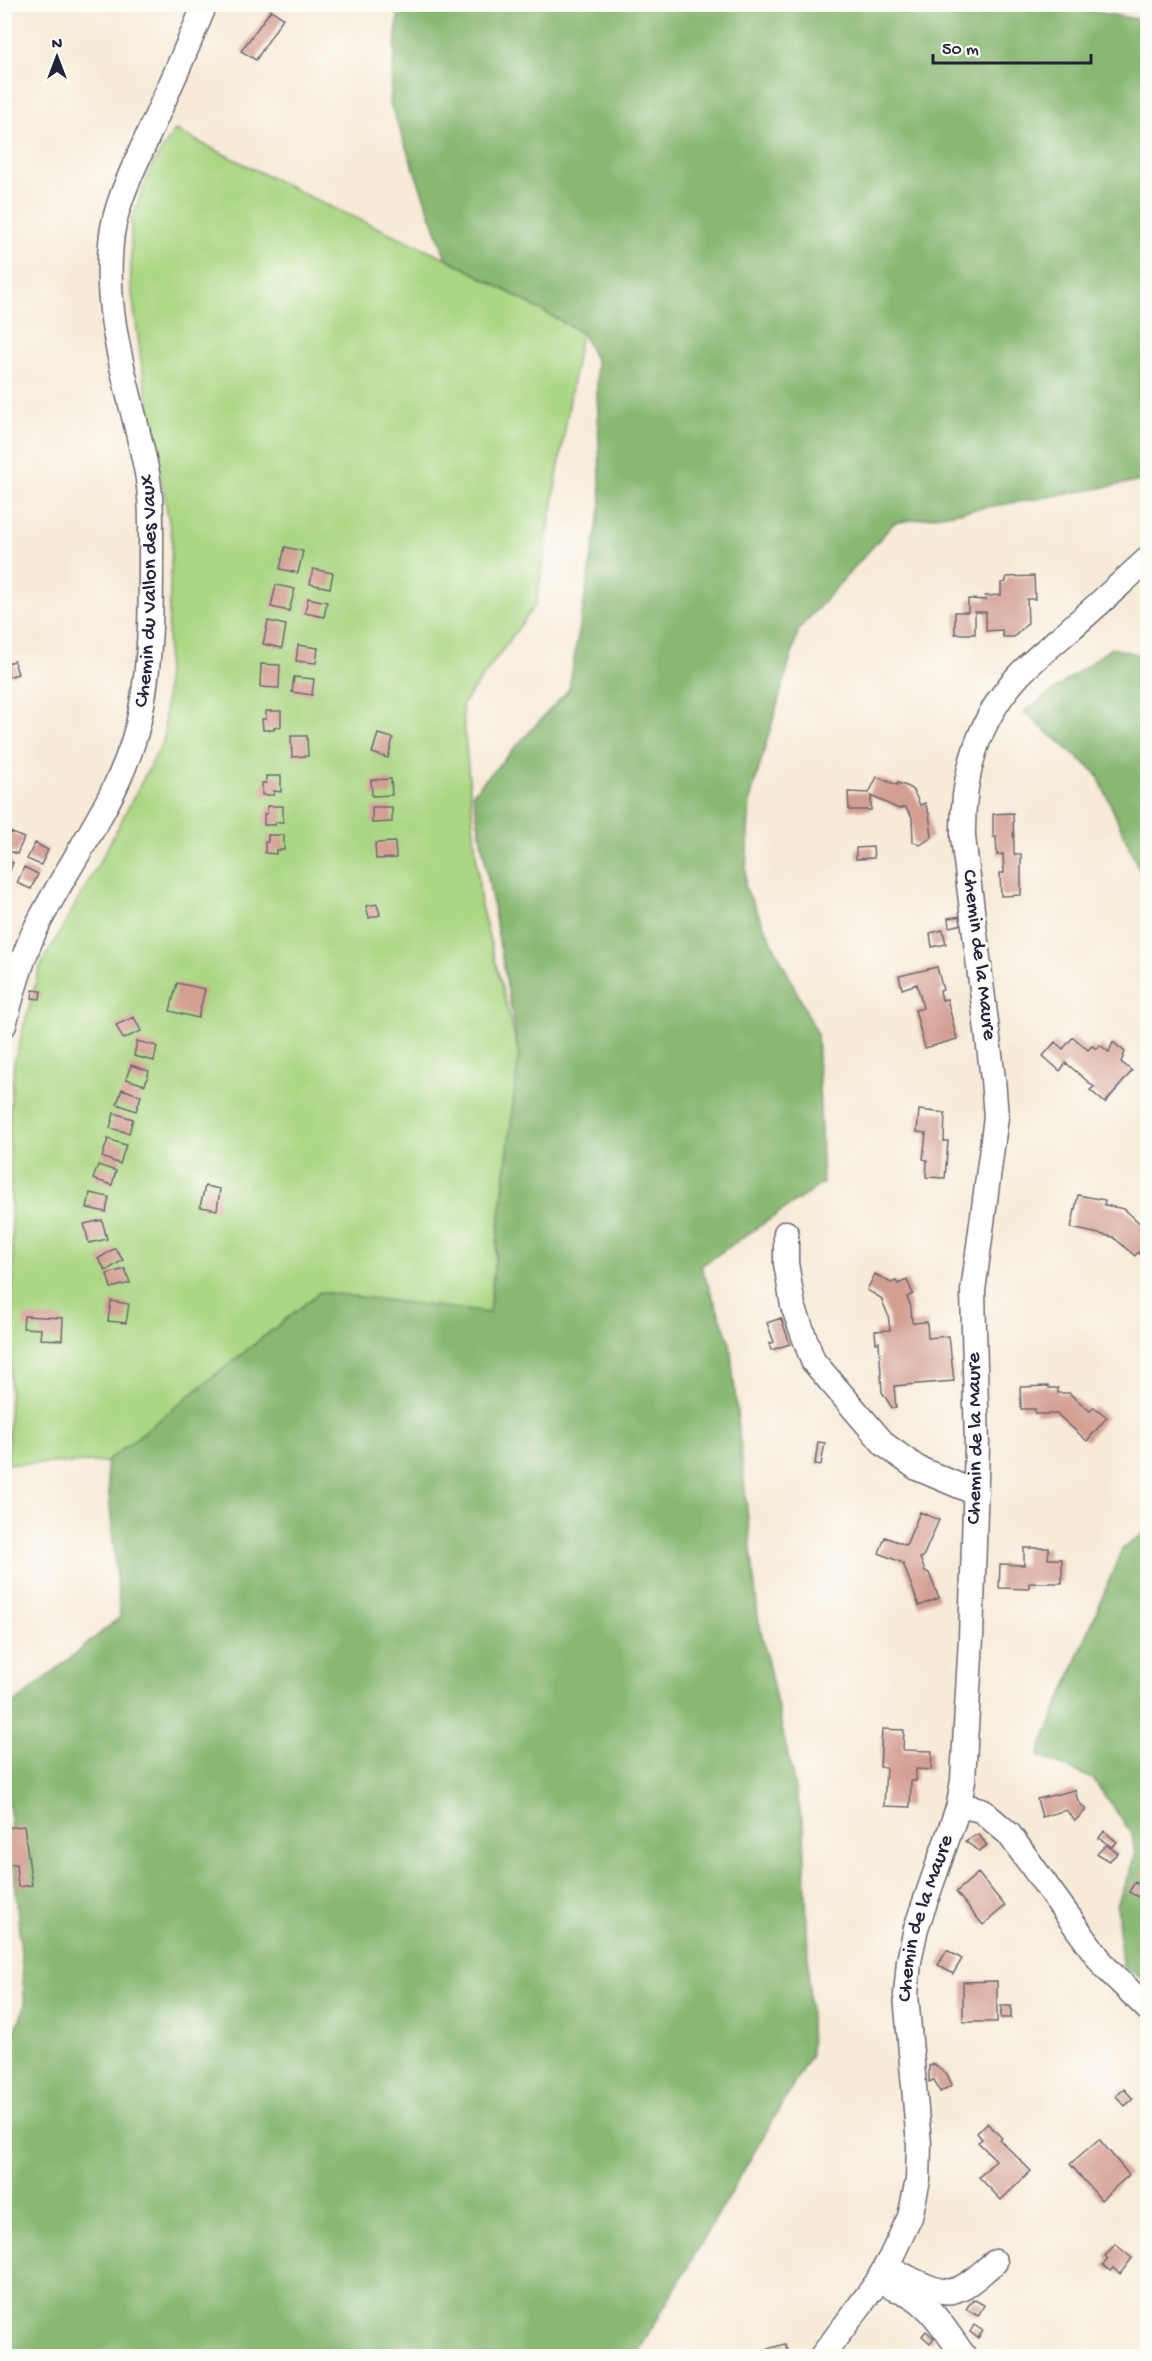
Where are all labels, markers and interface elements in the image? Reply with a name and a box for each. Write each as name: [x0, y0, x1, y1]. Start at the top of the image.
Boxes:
north arrow: [27, 27, 87, 87]
scale bar: [933, 27, 1090, 65]
text: N: [52, 36, 63, 55]
text: 50 m: [942, 40, 979, 61]
street label: Chemin du Vallon des Vaux: [129, 472, 164, 710]
street label: Chemin de la Maure: [955, 868, 1001, 1043]
street label: Chemin de la Maure: [962, 1351, 990, 1525]
street label: Chemin de la Maure: [893, 1831, 960, 2003]

